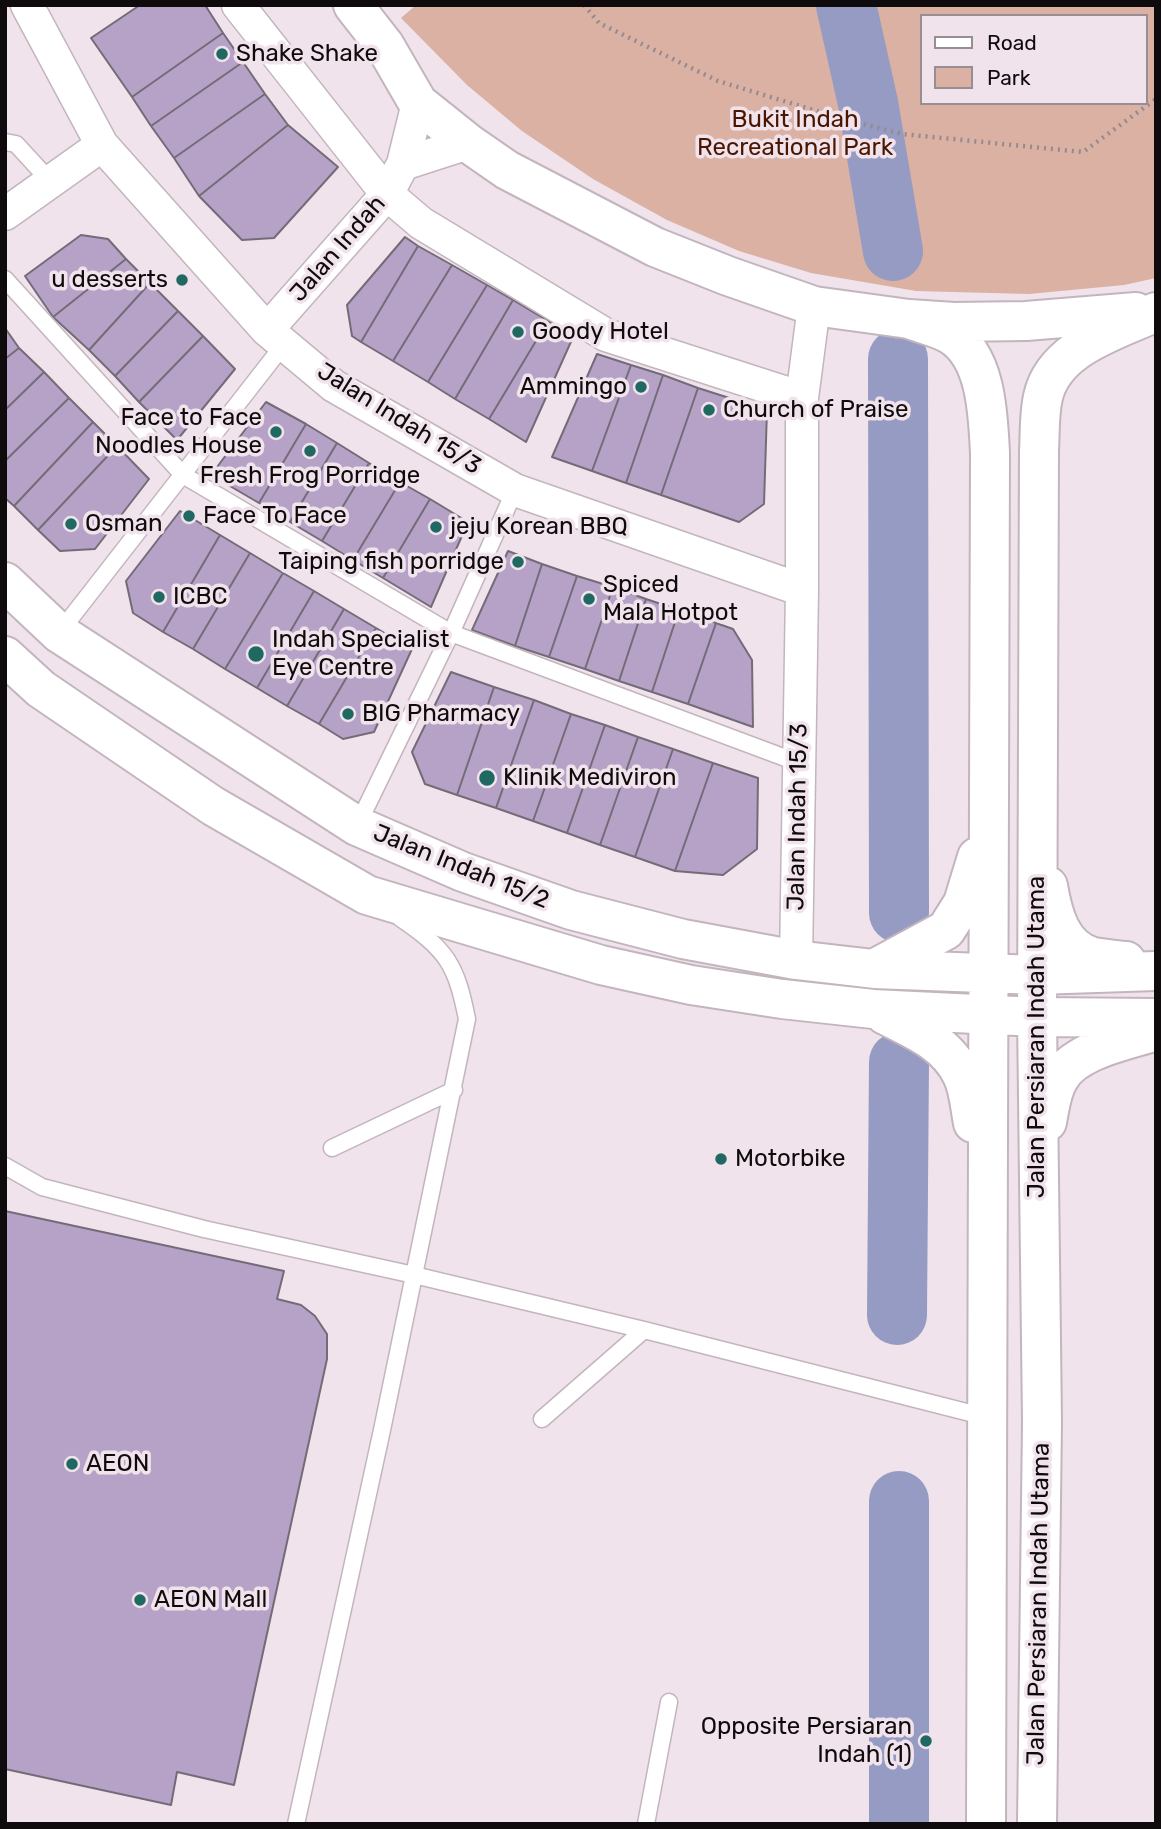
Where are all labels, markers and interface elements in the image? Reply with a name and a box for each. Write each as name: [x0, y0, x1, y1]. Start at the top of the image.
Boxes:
legend: [920, 14, 1147, 105]
text: Road: [987, 30, 1037, 55]
place label: Shake Shake: [236, 40, 378, 68]
marker: Shake Shake: [214, 46, 230, 62]
text: Park: [987, 65, 1031, 90]
park label: Bukit Indah Recreational Park: [697, 106, 893, 162]
street label: Jalan Indah: [284, 190, 392, 308]
place label: u desserts: [51, 266, 168, 294]
marker: u desserts: [174, 272, 190, 288]
place label: Goody Hotel: [532, 318, 669, 346]
marker: Goody Hotel: [510, 324, 526, 340]
street label: Jalan Indah 15/3: [312, 357, 486, 481]
place label: Ammingo: [520, 373, 627, 401]
marker: Ammingo: [633, 379, 649, 395]
place label: Church of Praise: [723, 396, 908, 424]
marker: Church of Praise: [701, 402, 717, 418]
place label: Face to Face Noodles House: [95, 404, 262, 460]
marker: Face to Face Noodles House: [268, 424, 284, 440]
marker: Fresh Frog Porridge: [302, 443, 318, 459]
place label: Fresh Frog Porridge: [200, 462, 420, 490]
place label: Face To Face: [203, 502, 347, 530]
marker: Face To Face: [181, 508, 197, 524]
place label: Osman: [85, 510, 163, 538]
place label: jeju Korean BBQ: [450, 513, 628, 541]
marker: Osman: [63, 516, 79, 532]
marker: jeju Korean BBQ: [428, 519, 444, 535]
place label: Taiping fish porridge: [278, 548, 504, 576]
marker: Taiping fish porridge: [510, 554, 526, 570]
place label: Spiced Mala Hotpot: [603, 571, 738, 627]
place label: ICBC: [173, 583, 228, 611]
marker: ICBC: [151, 589, 167, 605]
marker: Spiced Mala Hotpot: [581, 591, 597, 607]
place label: Indah Specialist Eye Centre: [272, 626, 449, 682]
marker: Indah Specialist Eye Centre: [246, 644, 266, 664]
place label: BIG Pharmacy: [362, 700, 520, 728]
marker: BIG Pharmacy: [340, 706, 356, 722]
street label: Jalan Indah 15/3: [782, 723, 814, 911]
place label: Klinik Mediviron: [503, 764, 677, 792]
marker: Klinik Mediviron: [477, 768, 497, 788]
street label: Jalan Indah 15/2: [369, 819, 553, 915]
street label: Jalan Persiaran Indah Utama: [1023, 876, 1051, 1198]
place label: Motorbike: [735, 1145, 845, 1173]
marker: Motorbike: [713, 1151, 729, 1167]
street label: Jalan Persiaran Indah Utama: [1022, 1442, 1056, 1766]
place label: AEON: [86, 1450, 149, 1478]
marker: AEON: [64, 1456, 80, 1472]
place label: AEON Mall: [154, 1586, 267, 1614]
marker: AEON Mall: [132, 1592, 148, 1608]
place label: Opposite Persiaran Indah (1): [701, 1713, 912, 1769]
marker: Opposite Persiaran Indah (1): [918, 1733, 934, 1749]

